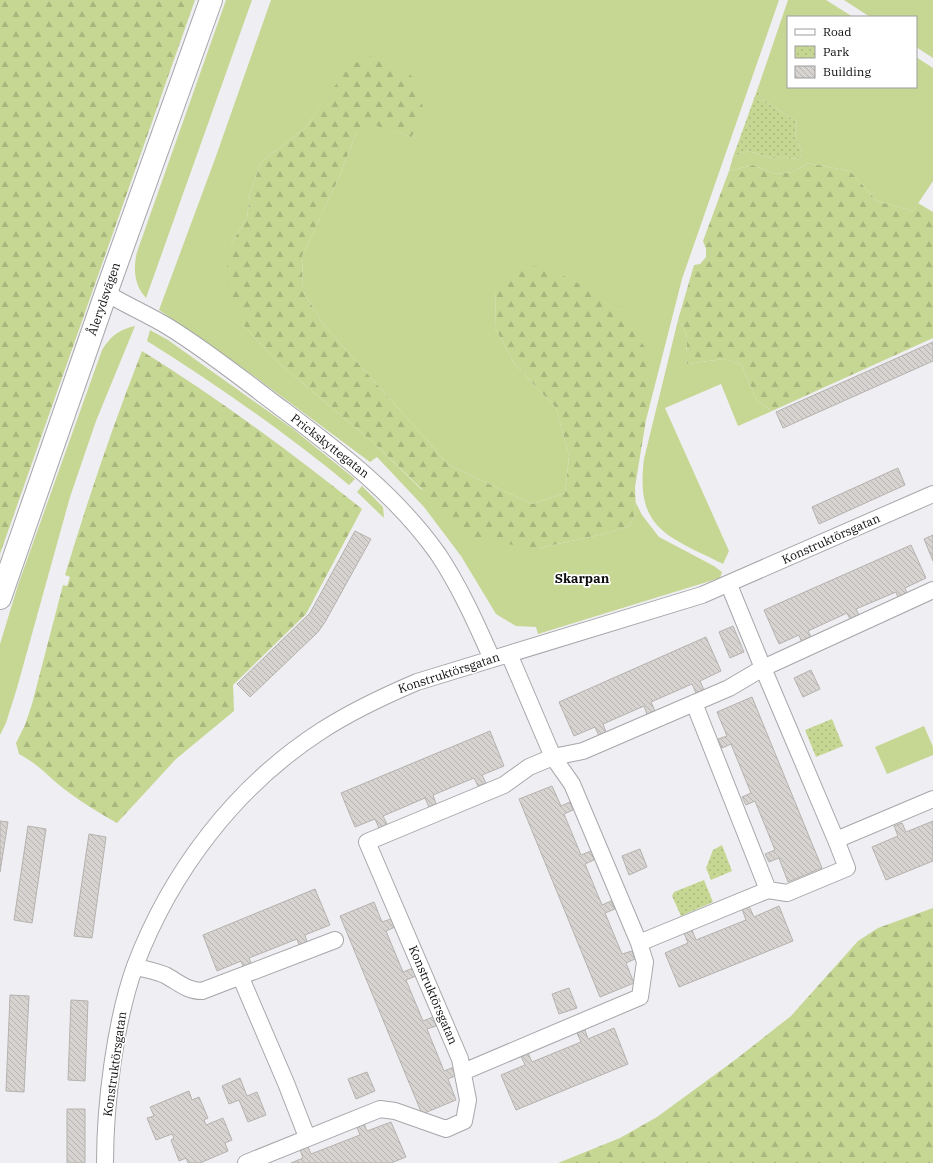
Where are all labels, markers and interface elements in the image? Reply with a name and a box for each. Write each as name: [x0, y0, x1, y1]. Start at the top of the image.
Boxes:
legend: [787, 16, 917, 88]
text: Road: [823, 24, 852, 39]
text: Park: [823, 44, 849, 59]
text: Building: [823, 64, 871, 79]
street label: Ålerydsvägen: [84, 260, 123, 337]
street label: Prickskyttegatan: [288, 410, 373, 481]
street label: Konstruktörsgatan: [779, 510, 883, 567]
district label: Skarpan: [555, 570, 610, 587]
street label: Konstruktörsgatan: [396, 649, 502, 696]
street label: Konstruktörsgatan: [406, 943, 461, 1047]
street label: Konstruktörsgatan: [100, 1010, 129, 1117]

